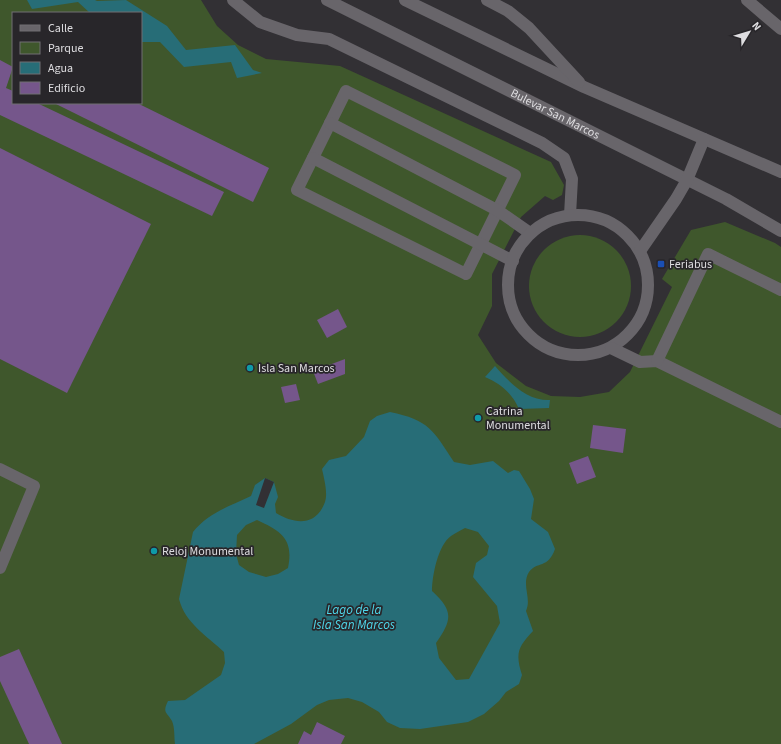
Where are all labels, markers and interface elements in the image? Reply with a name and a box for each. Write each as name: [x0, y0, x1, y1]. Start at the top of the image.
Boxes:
legend: [12, 12, 142, 104]
north arrow: [729, 12, 769, 52]
text: N: [748, 19, 765, 34]
text: Calle: [48, 20, 73, 37]
text: Parque: [48, 40, 84, 57]
text: Agua: [48, 60, 73, 77]
text: Edificio: [48, 80, 85, 97]
street label: Bulevar San Marcos: [507, 85, 602, 144]
place label: Feriabus: [669, 256, 712, 273]
marker: Feriabus: [656, 259, 666, 269]
place label: Isla San Marcos: [258, 360, 335, 377]
marker: Isla San Marcos: [245, 363, 255, 373]
place label: Catrina Monumental: [486, 403, 550, 434]
marker: Catrina Monumental: [473, 413, 483, 423]
place label: Reloj Monumental: [162, 543, 253, 560]
marker: Reloj Monumental: [149, 546, 159, 556]
water label: Lago de la Isla San Marcos: [313, 601, 395, 634]

